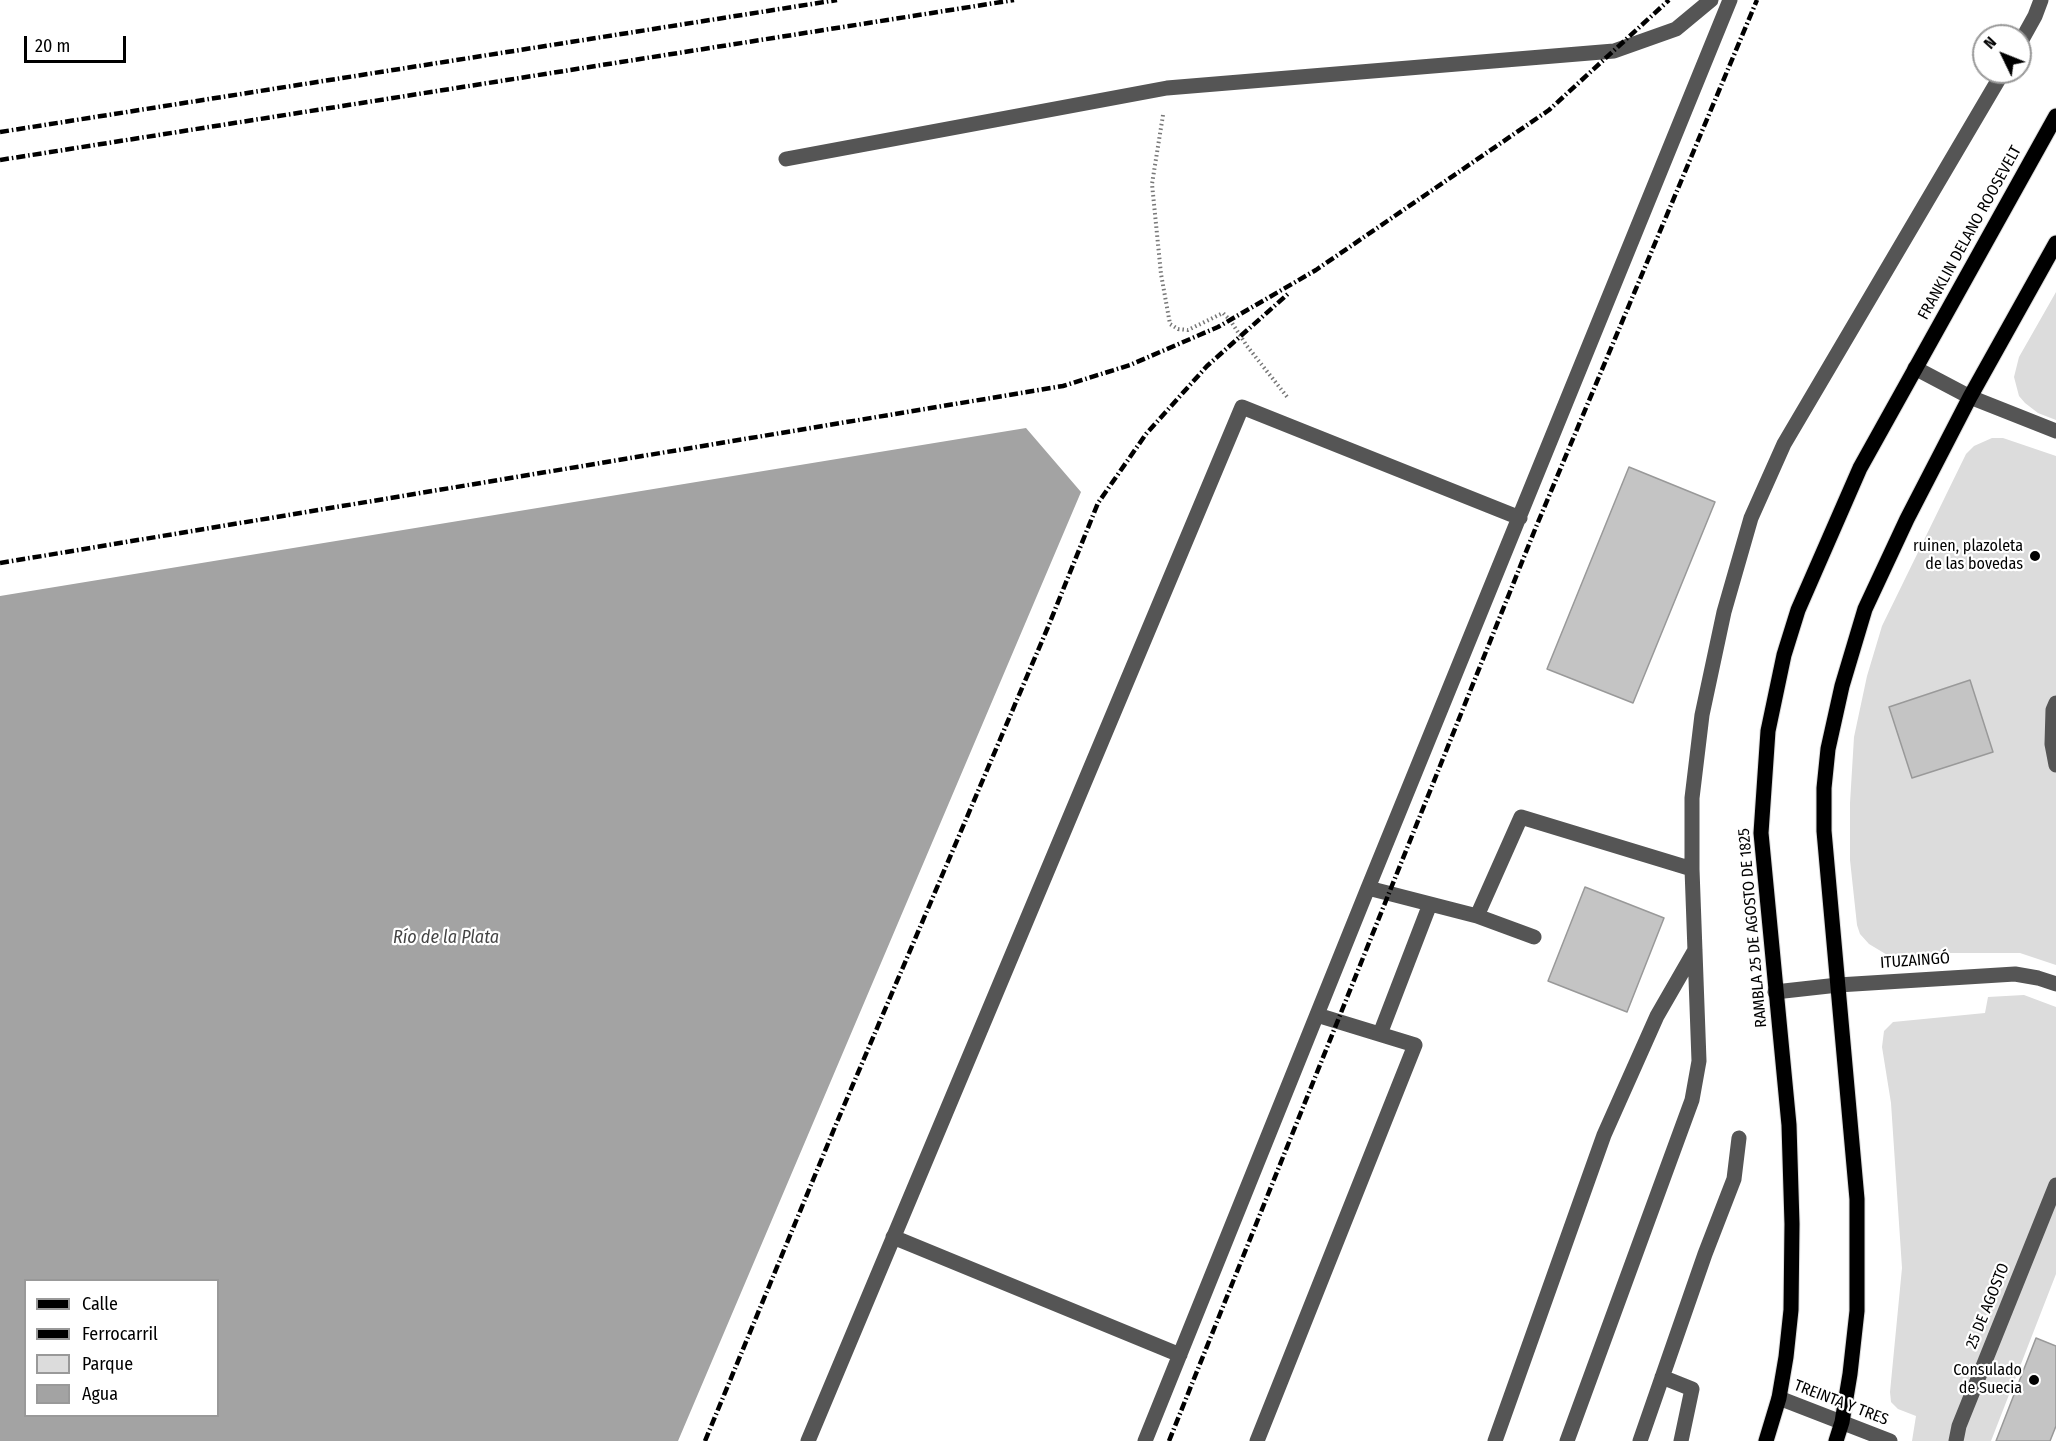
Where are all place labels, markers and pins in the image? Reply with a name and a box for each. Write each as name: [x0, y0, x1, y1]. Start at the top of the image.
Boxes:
place label: ruinen, plazoleta de las bovedas: [1913, 537, 2023, 575]
marker: ruinen, plazoleta de las bovedas: [2028, 549, 2042, 563]
place label: Consulado de Suecia: [1953, 1361, 2022, 1399]
marker: Consulado de Suecia: [2027, 1373, 2041, 1387]

